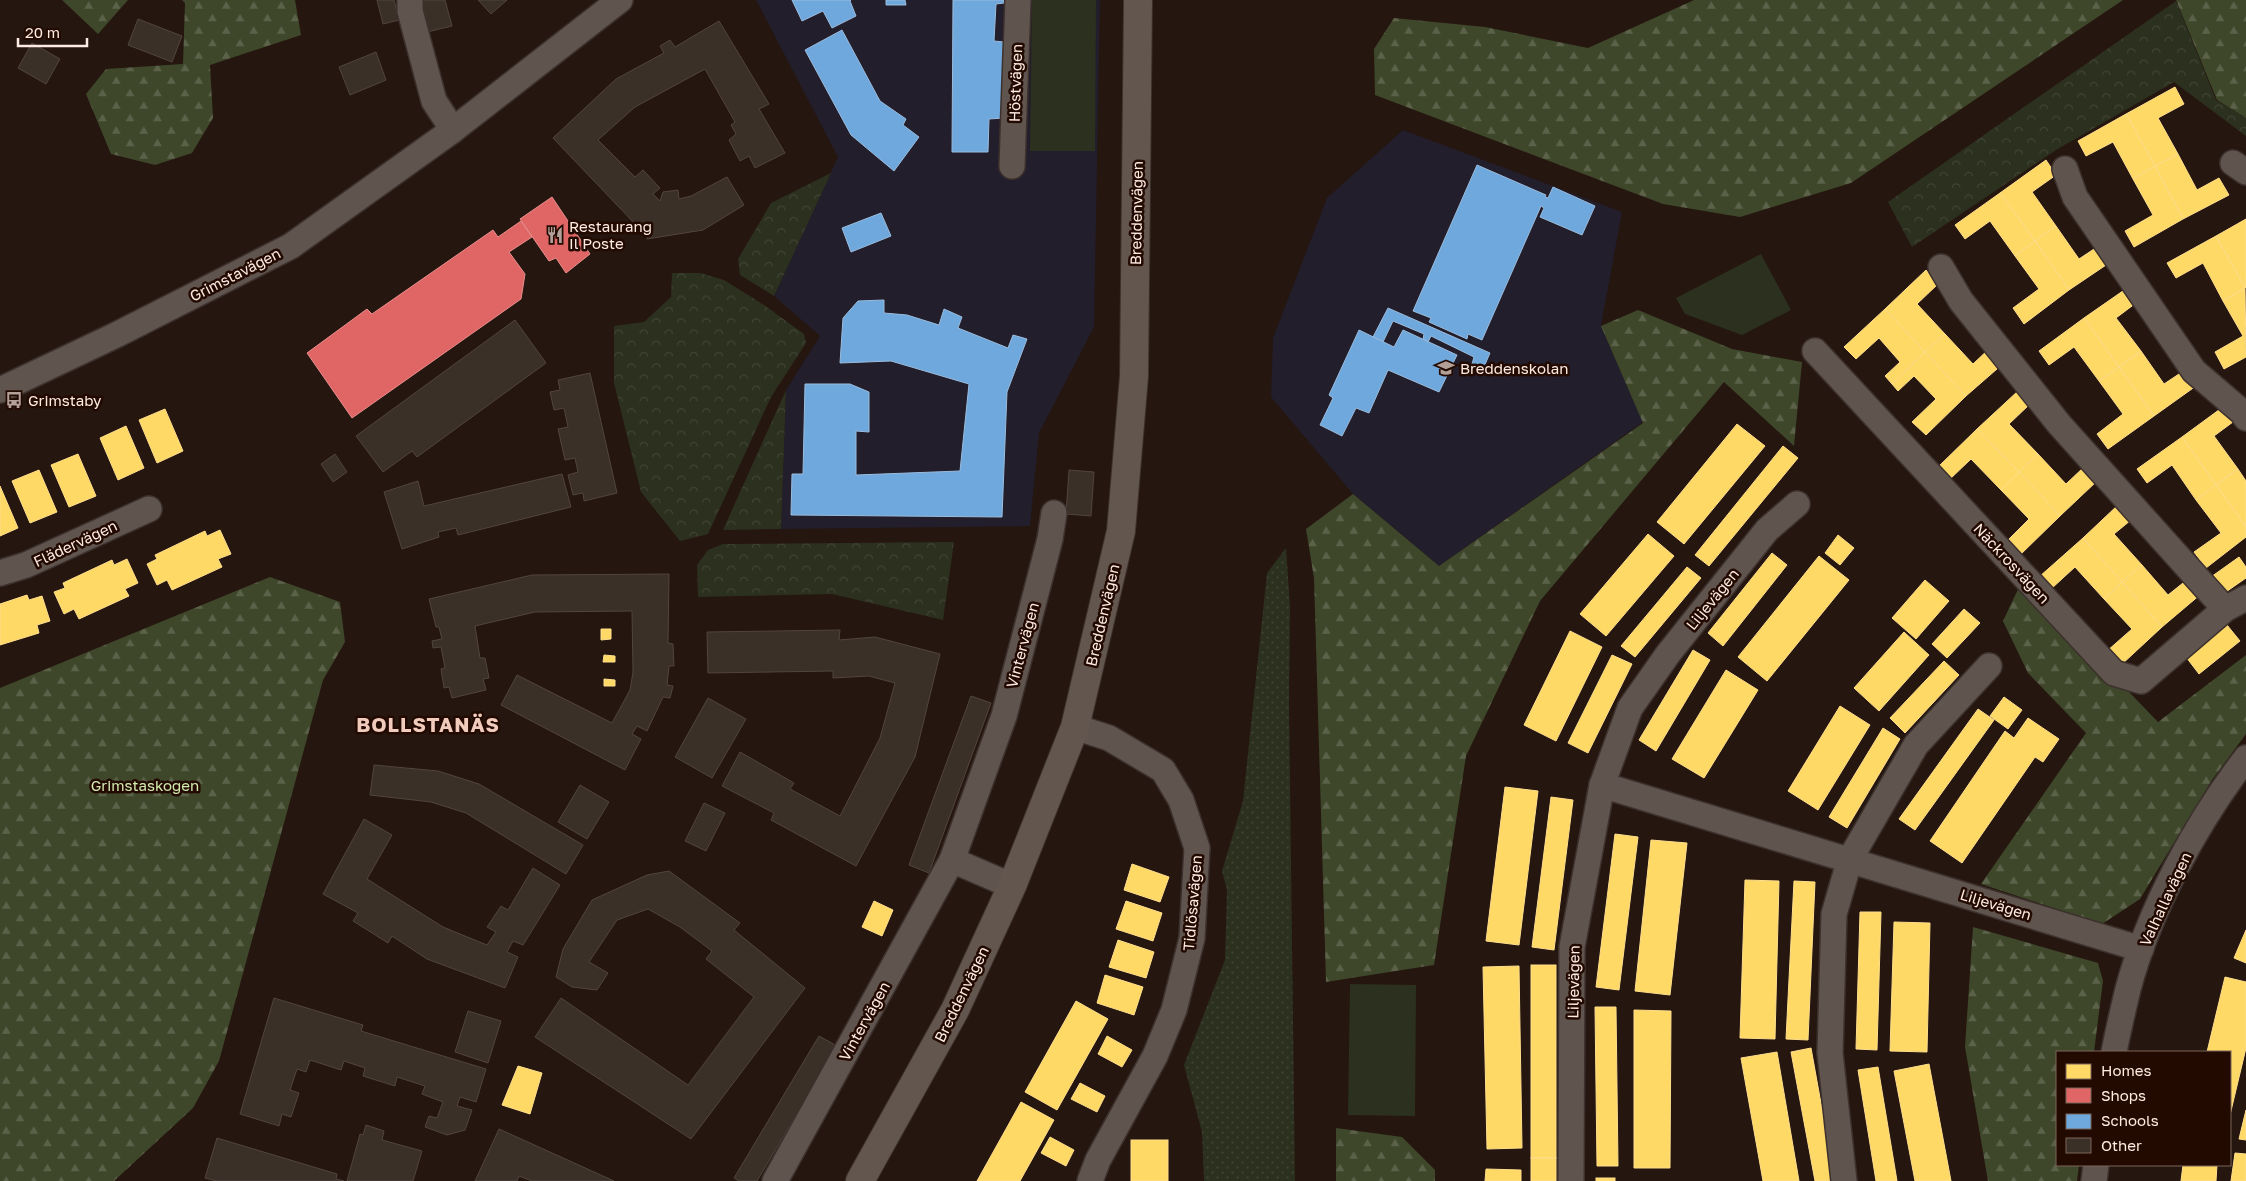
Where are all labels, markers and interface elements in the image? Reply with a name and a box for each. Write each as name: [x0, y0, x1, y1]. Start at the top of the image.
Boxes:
scale bar: [18, 15, 86, 47]
text: 20 m: [25, 23, 60, 41]
street label: Höstvägen: [1005, 44, 1025, 122]
street label: Breddenvägen: [1126, 161, 1146, 265]
place label: Restaurang Il Poste: [569, 217, 652, 252]
restaurant icon: Restaurang Il Poste: [545, 225, 565, 245]
street label: Grimstavägen: [187, 243, 283, 305]
school or university icon: Breddenskolan: [1436, 358, 1456, 378]
place label: Breddenskolan: [1460, 359, 1568, 377]
bus stop icon: Grimstaby: [4, 390, 24, 410]
place label: Grimstaby: [28, 391, 102, 409]
street label: Flädervägen: [30, 516, 120, 570]
street label: Näckrosvägen: [1970, 519, 2054, 607]
street label: Breddenvägen: [1082, 562, 1122, 668]
street label: Liljevägen: [1682, 565, 1742, 633]
street label: Vintervägen: [1002, 600, 1042, 690]
district label: BOLLSTANÄS: [356, 712, 500, 736]
park label: Grimstaskogen: [91, 776, 199, 794]
street label: Valhallavägen: [2135, 849, 2195, 949]
street label: Tidlösavägen: [1179, 854, 1205, 952]
street label: Liljevägen: [1958, 885, 2034, 923]
street label: Breddenvägen: [930, 943, 992, 1045]
street label: Liljevägen: [1563, 945, 1583, 1019]
street label: Vintervägen: [835, 978, 893, 1064]
legend: [2056, 1051, 2231, 1166]
text: Homes: [2101, 1061, 2151, 1079]
text: Shops: [2101, 1086, 2146, 1104]
text: Schools: [2101, 1111, 2159, 1129]
text: Other: [2101, 1136, 2142, 1154]

